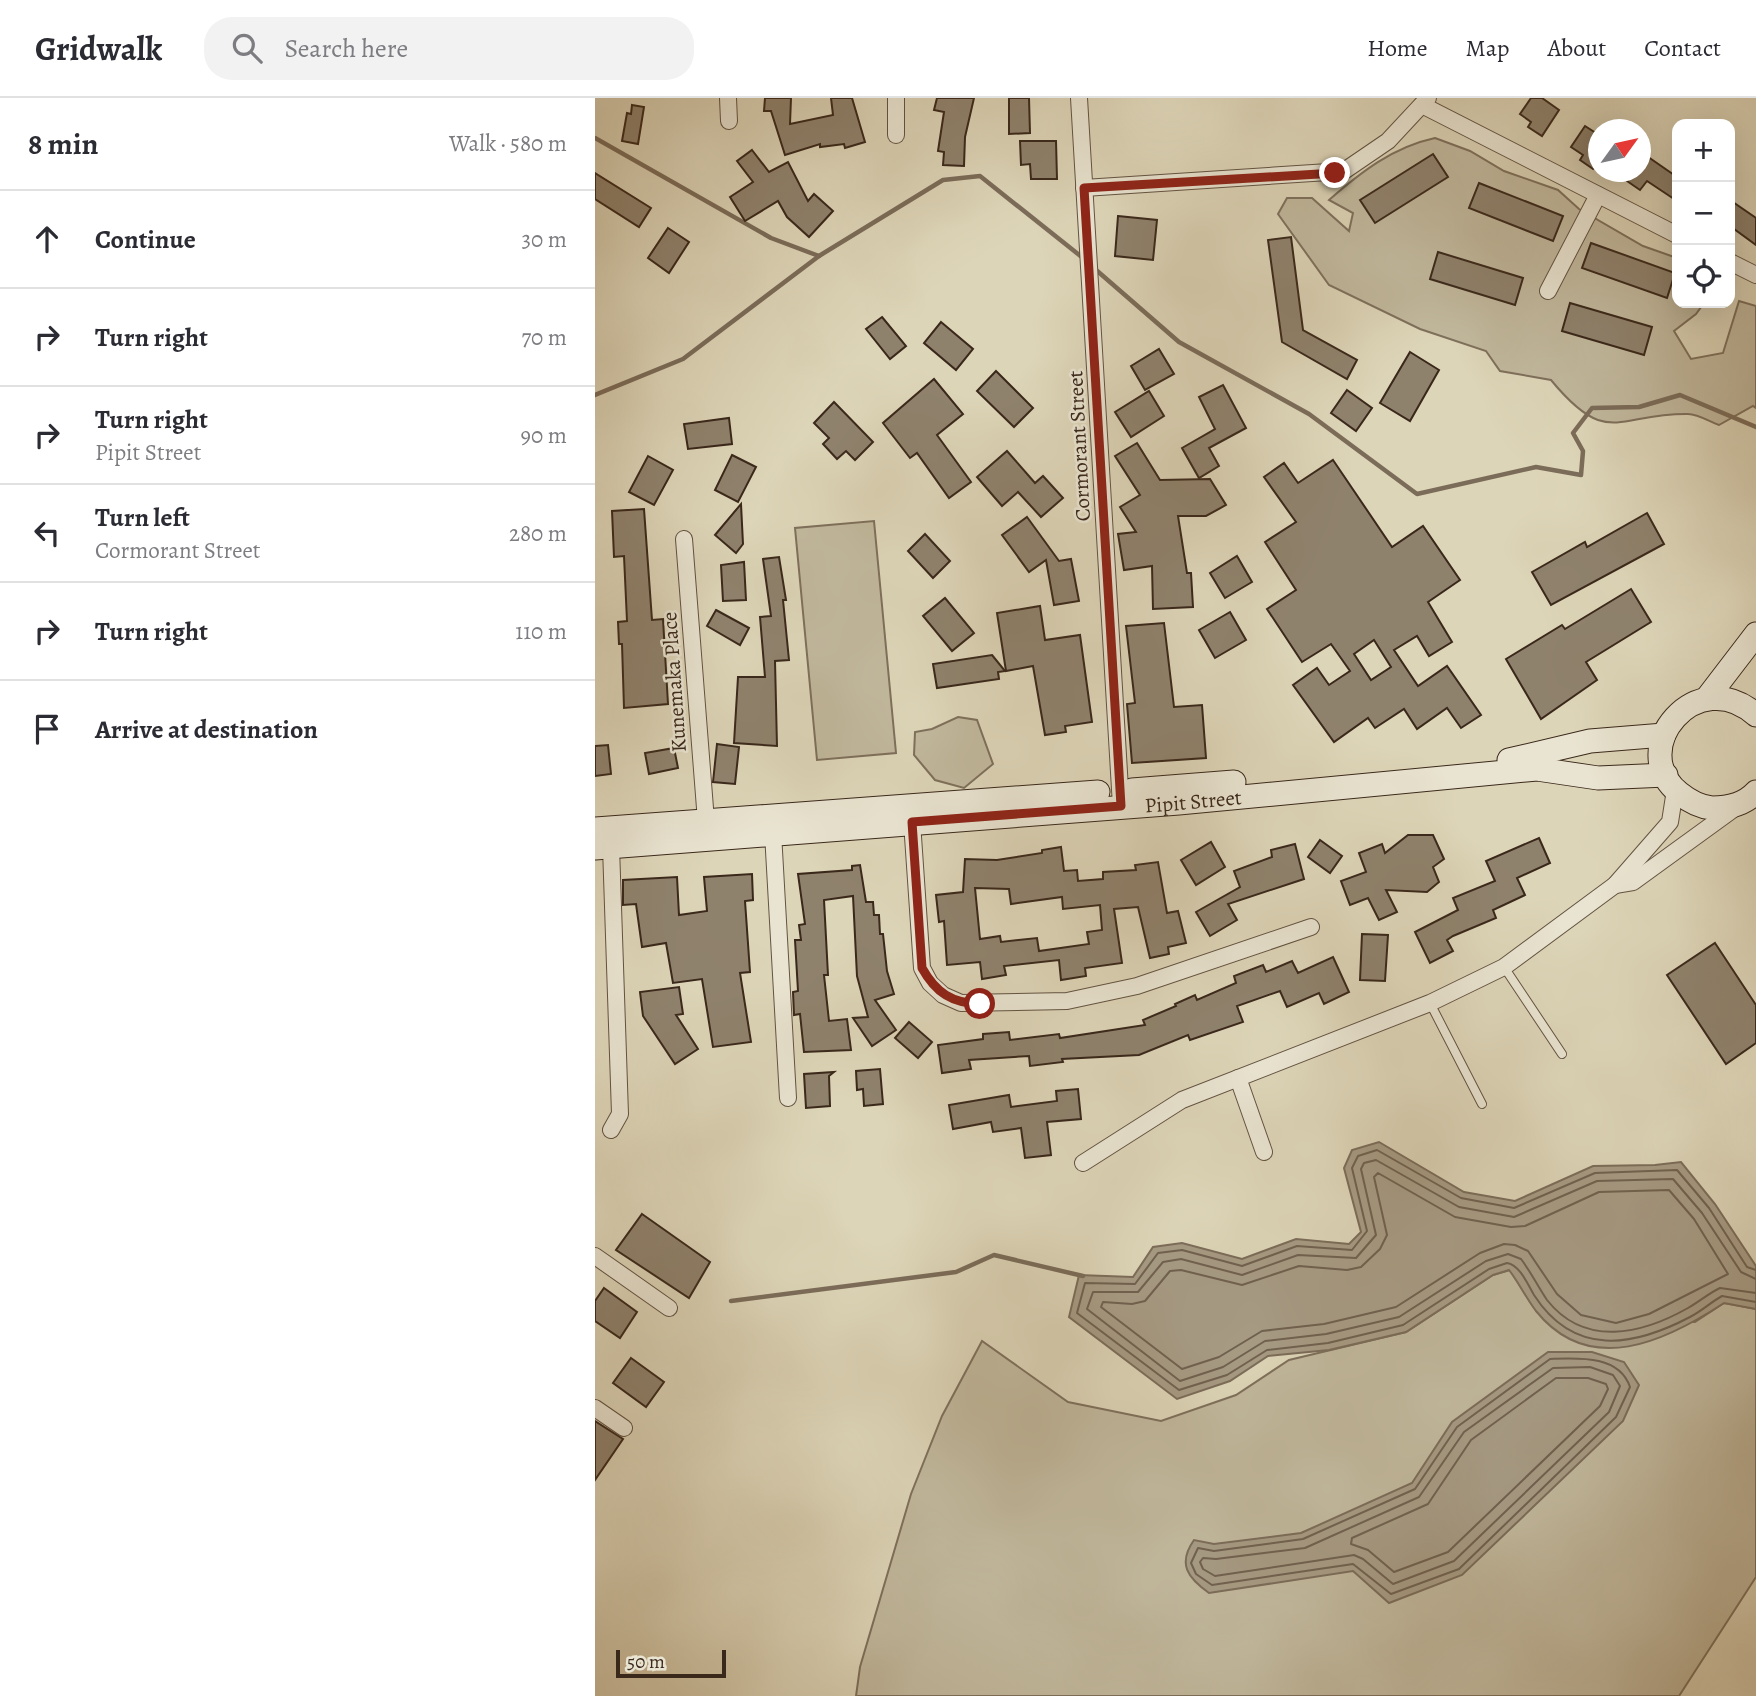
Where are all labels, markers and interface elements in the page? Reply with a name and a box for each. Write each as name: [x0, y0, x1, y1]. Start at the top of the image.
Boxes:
search box: [204, 17, 694, 80]
text: Gridwalk: [35, 26, 162, 71]
icon: search: [228, 29, 266, 67]
text: Search here: [284, 31, 408, 66]
text: Home: [1367, 32, 1428, 64]
text: Map: [1466, 32, 1510, 64]
text: About: [1548, 32, 1606, 64]
text: Contact: [1644, 32, 1721, 64]
north arrow: [1588, 119, 1651, 182]
map controls: [1672, 119, 1735, 308]
button: +: [1672, 119, 1735, 182]
text: 8 min: [28, 124, 98, 164]
text: Walk · 580 m: [449, 128, 567, 159]
route end: [1319, 157, 1350, 188]
button: −: [1672, 182, 1735, 245]
icon: ahead: [28, 220, 66, 258]
text: Continue: [95, 222, 196, 257]
text: 30 m: [521, 224, 567, 255]
button: locate: [1672, 245, 1735, 308]
icon: right: [28, 318, 66, 356]
text: Turn right: [95, 320, 208, 355]
text: 70 m: [521, 322, 567, 353]
street label: Cormorant Street: [1061, 370, 1097, 522]
text: Turn right: [95, 402, 208, 437]
icon: right: [28, 416, 66, 454]
text: 90 m: [521, 420, 567, 451]
text: Pipit Street: [95, 437, 201, 468]
text: Turn left: [95, 500, 190, 535]
icon: left: [28, 514, 66, 552]
text: 280 m: [509, 518, 567, 549]
text: Cormorant Street: [95, 535, 260, 566]
street label: Kunemaka Place: [655, 611, 693, 753]
icon: right: [28, 612, 66, 650]
text: Turn right: [95, 614, 208, 649]
text: 110 m: [515, 616, 567, 647]
icon: arrive: [28, 710, 66, 748]
text: Arrive at destination: [95, 712, 318, 747]
street label: Pipit Street: [1144, 783, 1243, 820]
route start: [964, 988, 995, 1019]
scale bar: [616, 1647, 726, 1679]
text: 50 m: [627, 1649, 665, 1675]

